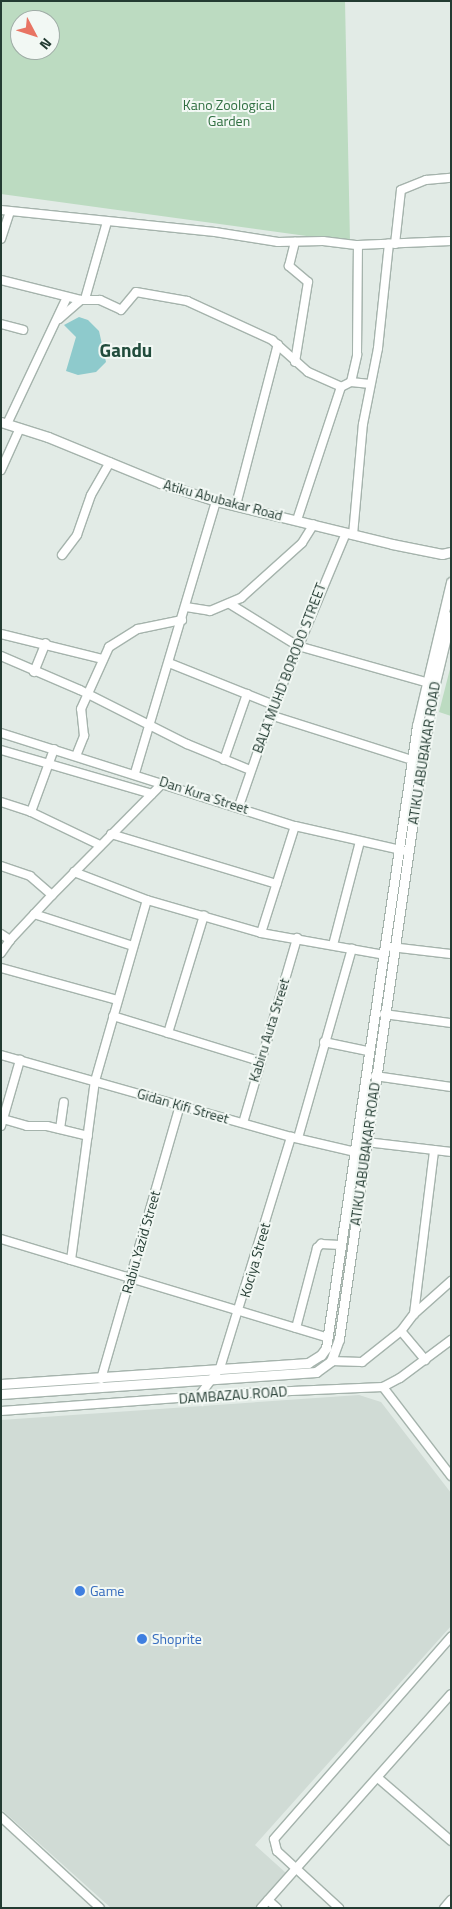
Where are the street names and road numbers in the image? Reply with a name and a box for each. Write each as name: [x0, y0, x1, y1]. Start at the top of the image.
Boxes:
street label: Atiku Abubakar Road: [162, 476, 284, 524]
street label: BALA MUHD BORODO STREET: [249, 581, 329, 755]
street label: ATIKU ABUBAKAR ROAD: [404, 680, 444, 826]
street label: Dan Kura Street: [157, 773, 251, 817]
street label: Kabiru Auta Street: [245, 976, 293, 1084]
street label: ATIKU ABUBAKAR ROAD: [347, 1081, 383, 1227]
street label: Gidan Kifi Street: [135, 1085, 231, 1127]
street label: Rabiu Yazid Street: [118, 1189, 164, 1295]
street label: Kociya Street: [236, 1221, 274, 1299]
street label: DAMBAZAU ROAD: [178, 1383, 288, 1407]

